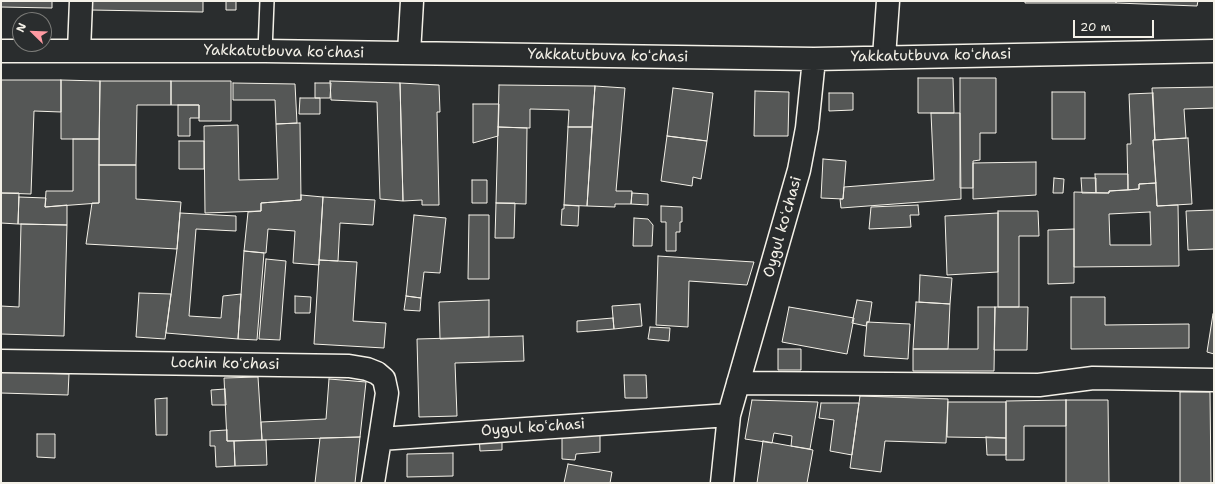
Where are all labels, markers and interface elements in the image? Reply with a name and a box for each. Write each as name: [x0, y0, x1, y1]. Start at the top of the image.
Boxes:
north arrow: [12, 12, 52, 52]
scale bar: [1075, 12, 1156, 38]
text: 20 m: [1080, 19, 1111, 35]
text: N: [13, 21, 30, 34]
street label: Yakkatutbuva koʻchasi: [204, 42, 364, 62]
street label: Yakkatutbuva koʻchasi: [528, 46, 688, 66]
street label: Yakkatutbuva koʻchasi: [851, 46, 1011, 66]
street label: Oygul koʻchasi: [760, 174, 806, 280]
street label: Lochin koʻchasi: [170, 354, 280, 374]
street label: Oygul koʻchasi: [480, 415, 586, 441]

